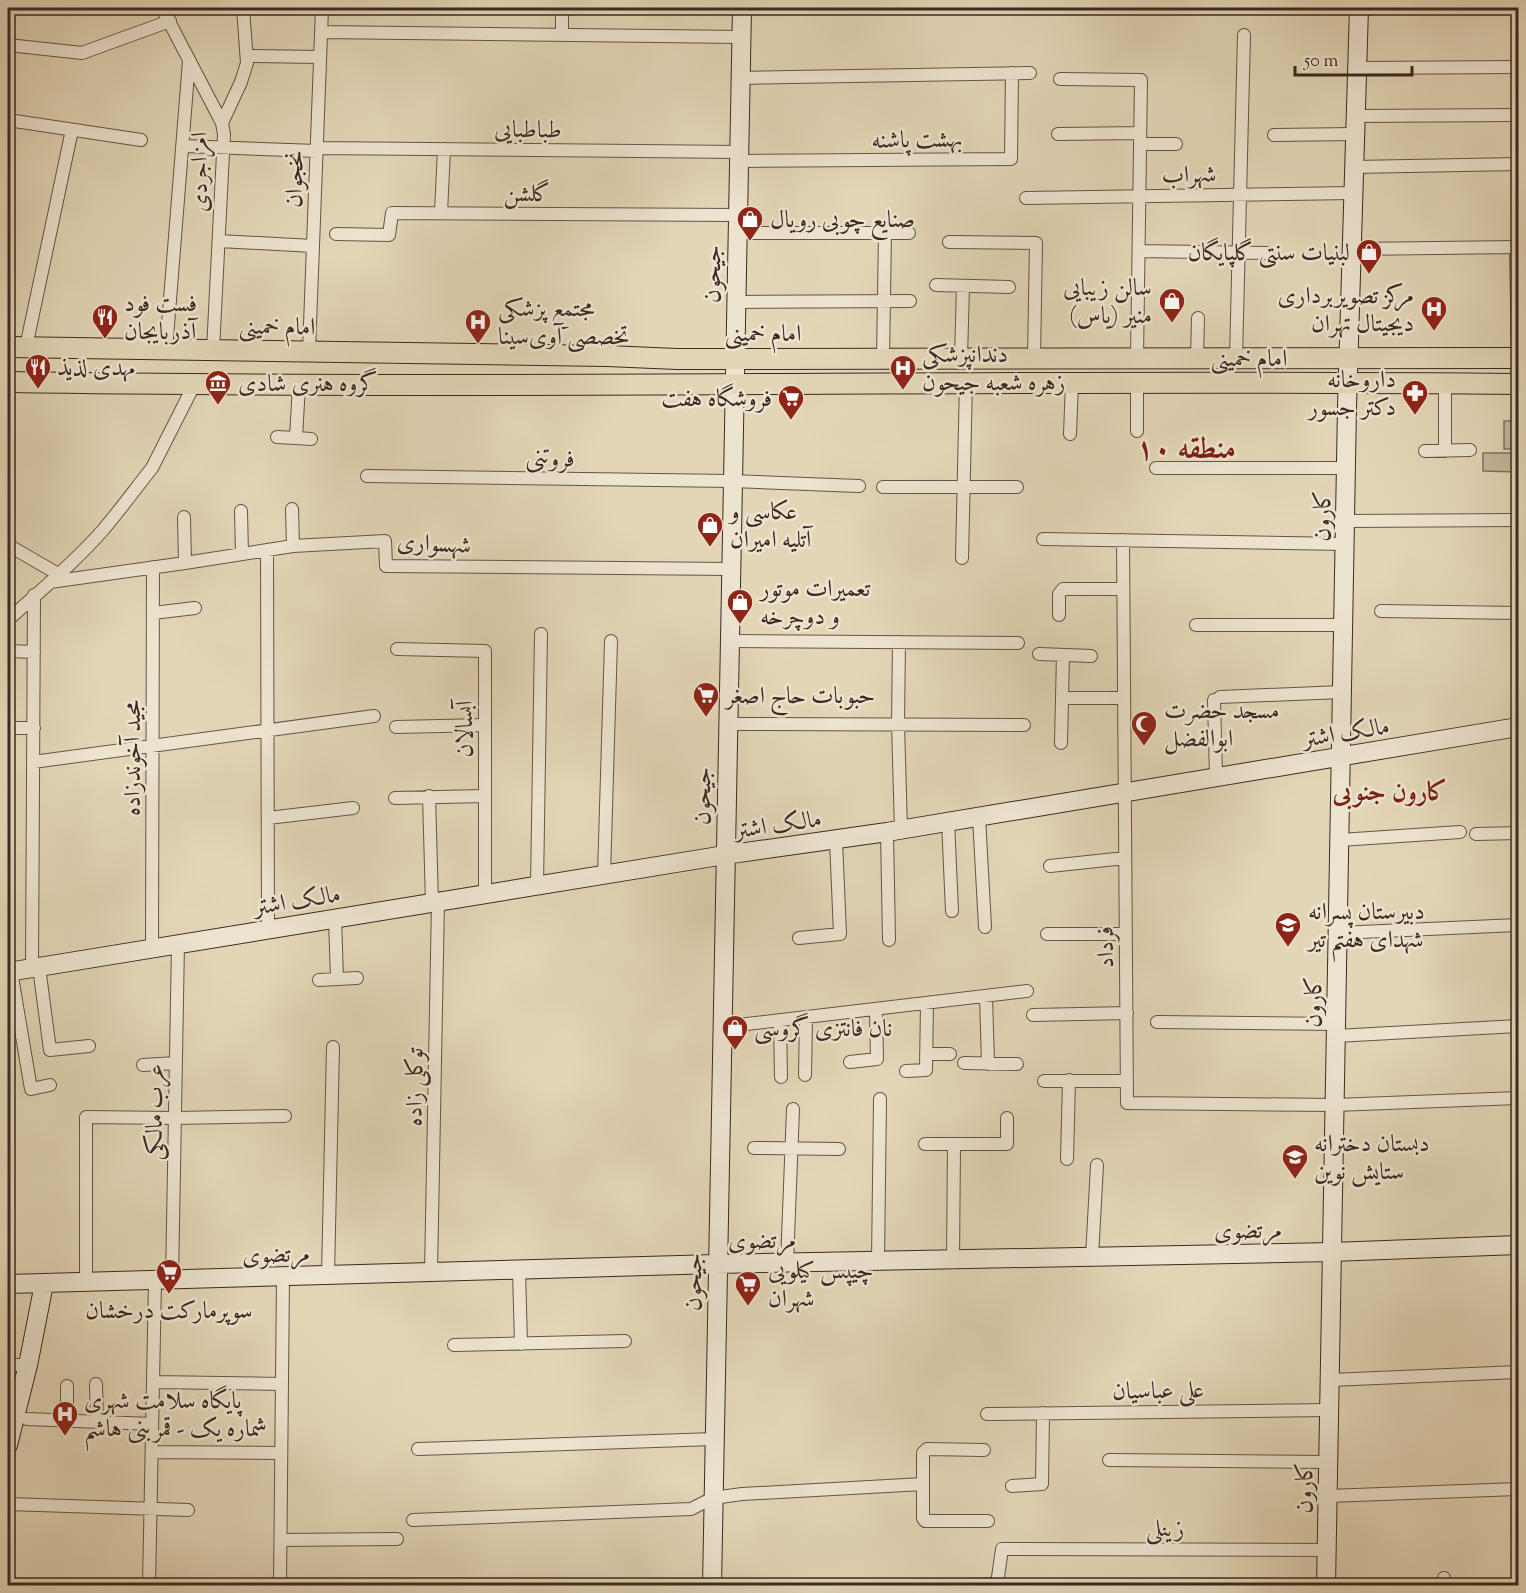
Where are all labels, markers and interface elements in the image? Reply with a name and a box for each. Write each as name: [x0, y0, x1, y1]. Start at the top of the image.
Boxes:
scale bar: [1295, 39, 1412, 77]
text: 50 m: [1303, 49, 1339, 75]
street label: طباطبایی: [494, 113, 562, 149]
street label: بهشت پاشنه: [871, 123, 963, 159]
street label: امزاجردی: [184, 132, 218, 212]
street label: نخجوان: [278, 150, 314, 208]
street label: شهراب: [1161, 159, 1217, 193]
street label: گلشن: [503, 178, 551, 212]
shop icon: صنایع چوبی رویال: [735, 204, 765, 242]
place label: صنایع چوبی رویال: [770, 204, 915, 241]
place label: لبنیات سنتی گلپایگان: [1188, 237, 1350, 271]
shop icon: لبنیات سنتی گلپایگان: [1354, 237, 1384, 275]
street label: جیحون: [696, 245, 732, 303]
place label: سالن زیبایی منیر (یاس): [1063, 272, 1152, 334]
place label: مرکز تصویربرداری دیجیتال تهران: [1278, 280, 1414, 342]
shop icon: سالن زیبایی منیر (یاس): [1157, 286, 1187, 324]
place label: فست فود آذربایجان: [124, 288, 199, 350]
place label: مجتمع پزشکی تخصصی آوی‌سینا: [498, 293, 630, 355]
hospital icon: مرکز تصویربرداری دیجیتال تهران: [1419, 294, 1449, 332]
restaurant icon: فست فود آذربایجان: [90, 302, 120, 340]
hospital icon: مجتمع پزشکی تخصصی آوی‌سینا: [463, 307, 493, 345]
street label: امام خمینی: [238, 310, 316, 348]
street label: امام خمینی: [725, 318, 801, 354]
place label: دندانپزشکی زهره شعبه جیحون: [922, 339, 1065, 401]
street label: امام خمینی: [1211, 343, 1287, 379]
restaurant icon: مهدی لذیذ: [23, 352, 53, 390]
place label: مهدی لذیذ: [57, 352, 135, 386]
hospital icon: دندانپزشکی زهره شعبه جیحون: [888, 353, 918, 391]
place label: داروخانه دکتر جسور: [1307, 364, 1396, 426]
place label: گروه هنری شادی: [238, 367, 378, 402]
museum icon: گروه هنری شادی: [203, 368, 233, 406]
pharmacy icon: داروخانه دکتر جسور: [1400, 378, 1430, 416]
place label: فروشگاه هفت: [661, 383, 772, 417]
supermarket icon: فروشگاه هفت: [776, 383, 806, 421]
district label: منطقه ۱۰: [1136, 429, 1236, 472]
street label: فروتنی: [525, 443, 575, 477]
street label: کارون: [1307, 490, 1341, 542]
place label: عکاسی و آتلیه امیران: [727, 496, 814, 558]
shop icon: عکاسی و آتلیه امیران: [695, 510, 725, 548]
street label: شهسواری: [396, 526, 472, 564]
place label: تعمیرات موتور و دوچرخه: [758, 573, 871, 635]
shop icon: تعمیرات موتور و دوچرخه: [725, 587, 755, 625]
supermarket icon: حبوبات حاج اصغر: [691, 680, 721, 718]
place label: حبوبات حاج اصغر: [723, 680, 875, 716]
place label: مسجد حضرت ابوالفضل: [1164, 695, 1280, 757]
street label: آبسالان: [449, 698, 483, 757]
street label: مجید آخوندزاده: [117, 699, 151, 816]
mosque icon: مسجد حضرت ابوالفضل: [1129, 709, 1159, 747]
street label: مالک اشتر: [1297, 710, 1392, 758]
street label: جیحون: [686, 767, 722, 825]
district label: کارون جنوبی: [1332, 775, 1447, 812]
street label: مالک اشتر: [729, 803, 824, 849]
street label: مالک اشتر: [248, 878, 343, 926]
place label: دبیرستان پسرانه شهدای هفتم تیر: [1305, 896, 1425, 963]
school or university icon: دبیرستان پسرانه شهدای هفتم تیر: [1273, 910, 1303, 948]
street label: فرداد: [1090, 926, 1124, 968]
street label: کارون: [1298, 976, 1332, 1028]
place label: نان فانتزی گروسی: [754, 1012, 892, 1047]
shop icon: نان فانتزی گروسی: [720, 1013, 750, 1051]
street label: توکلی زاده: [398, 1047, 434, 1127]
street label: عرب مالکی: [138, 1063, 174, 1161]
place label: دبستان دخترانه ستایش نوین: [1314, 1128, 1429, 1190]
school or university icon: دبستان دخترانه ستایش نوین: [1280, 1142, 1310, 1180]
street label: مرتضوی: [1214, 1214, 1282, 1250]
street label: مرتضوی: [728, 1224, 796, 1260]
street label: مرتضوی: [241, 1238, 311, 1274]
street label: جیحون: [677, 1253, 713, 1311]
place label: چیپس کیلویی شهران: [768, 1255, 873, 1317]
supermarket icon: سوپرمارکت درخشان: [154, 1257, 184, 1295]
supermarket icon: چیپس کیلویی شهران: [733, 1269, 763, 1307]
place label: سوپرمارکت درخشان: [85, 1295, 253, 1329]
street label: علی عباسیان: [1112, 1374, 1204, 1410]
place label: پایگاه سلامت شهری شماره یک - قمربنی هاشم: [84, 1385, 267, 1452]
hospital icon: پایگاه سلامت شهری شماره یک - قمربنی هاشم: [50, 1399, 80, 1437]
street label: کارون: [1289, 1462, 1323, 1514]
street label: زینلی: [1146, 1513, 1184, 1547]

